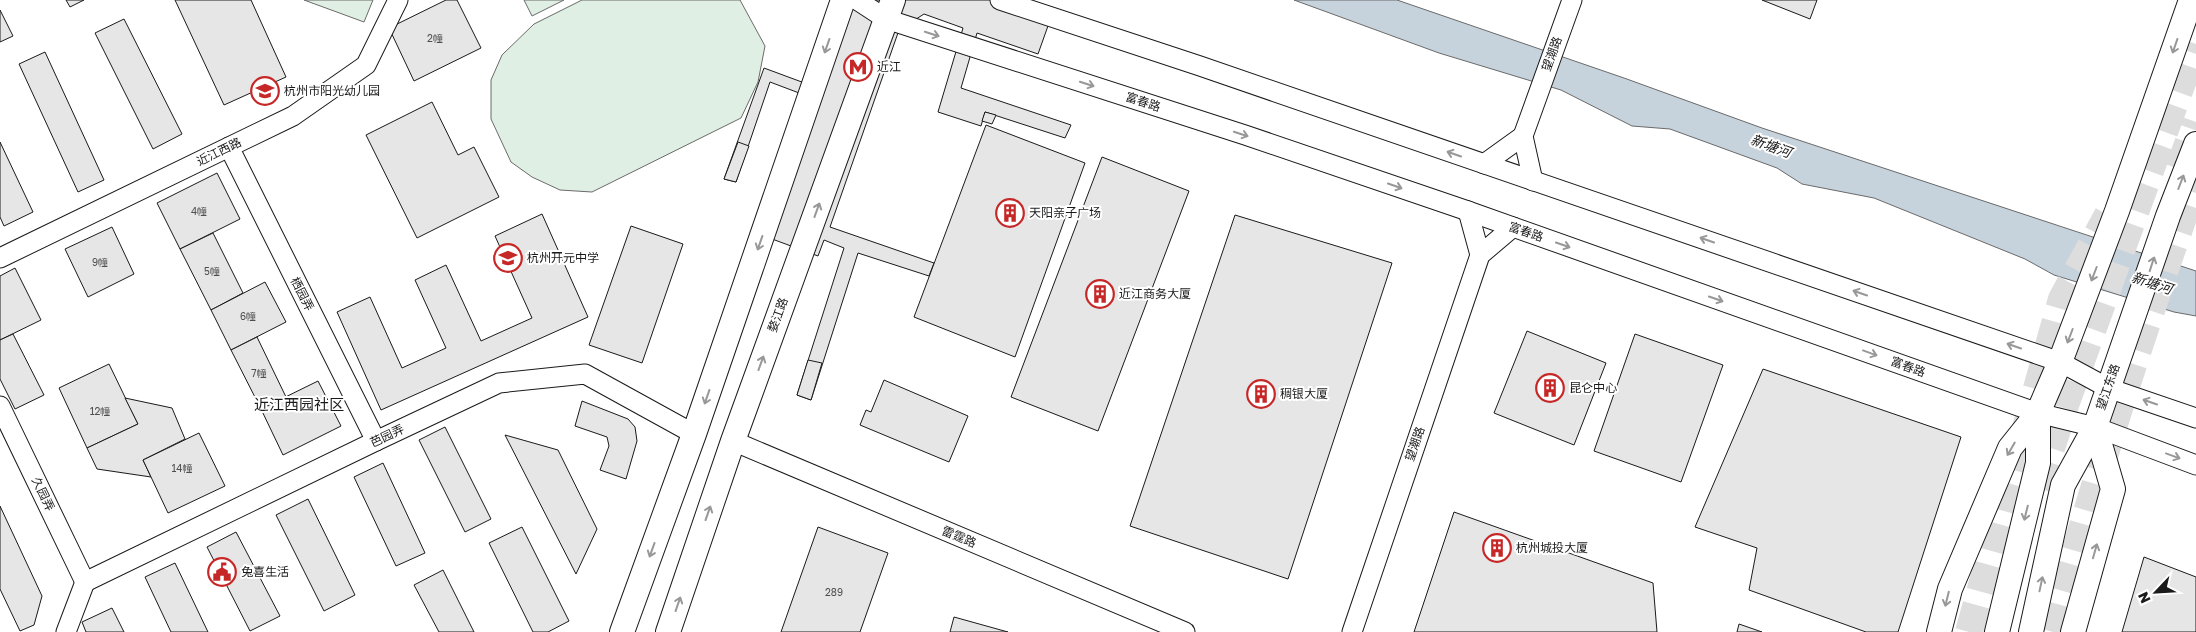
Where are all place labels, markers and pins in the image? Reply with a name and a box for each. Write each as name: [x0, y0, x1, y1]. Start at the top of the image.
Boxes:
metro station icon: 近江: [843, 52, 873, 82]
place label: 近江: [877, 59, 901, 74]
school or university icon: 杭州市阳光幼儿园: [250, 76, 280, 106]
place label: 杭州市阳光幼儿园: [284, 83, 380, 98]
building icon: 天阳亲子广场: [995, 198, 1025, 228]
place label: 天阳亲子广场: [1029, 205, 1101, 220]
school or university icon: 杭州开元中学: [493, 243, 523, 273]
place label: 杭州开元中学: [527, 250, 599, 265]
building icon: 近江商务大厦: [1085, 279, 1115, 309]
place label: 近江商务大厦: [1119, 286, 1191, 301]
building icon: 昆仑中心: [1535, 373, 1565, 403]
building icon: 稠银大厦: [1246, 379, 1276, 409]
place label: 昆仑中心: [1569, 380, 1617, 395]
place label: 稠银大厦: [1280, 386, 1328, 401]
building icon: 杭州城投大厦: [1482, 533, 1512, 563]
place label: 杭州城投大厦: [1516, 540, 1588, 555]
public building icon: 兔喜生活: [207, 557, 237, 587]
place label: 兔喜生活: [241, 564, 289, 579]

